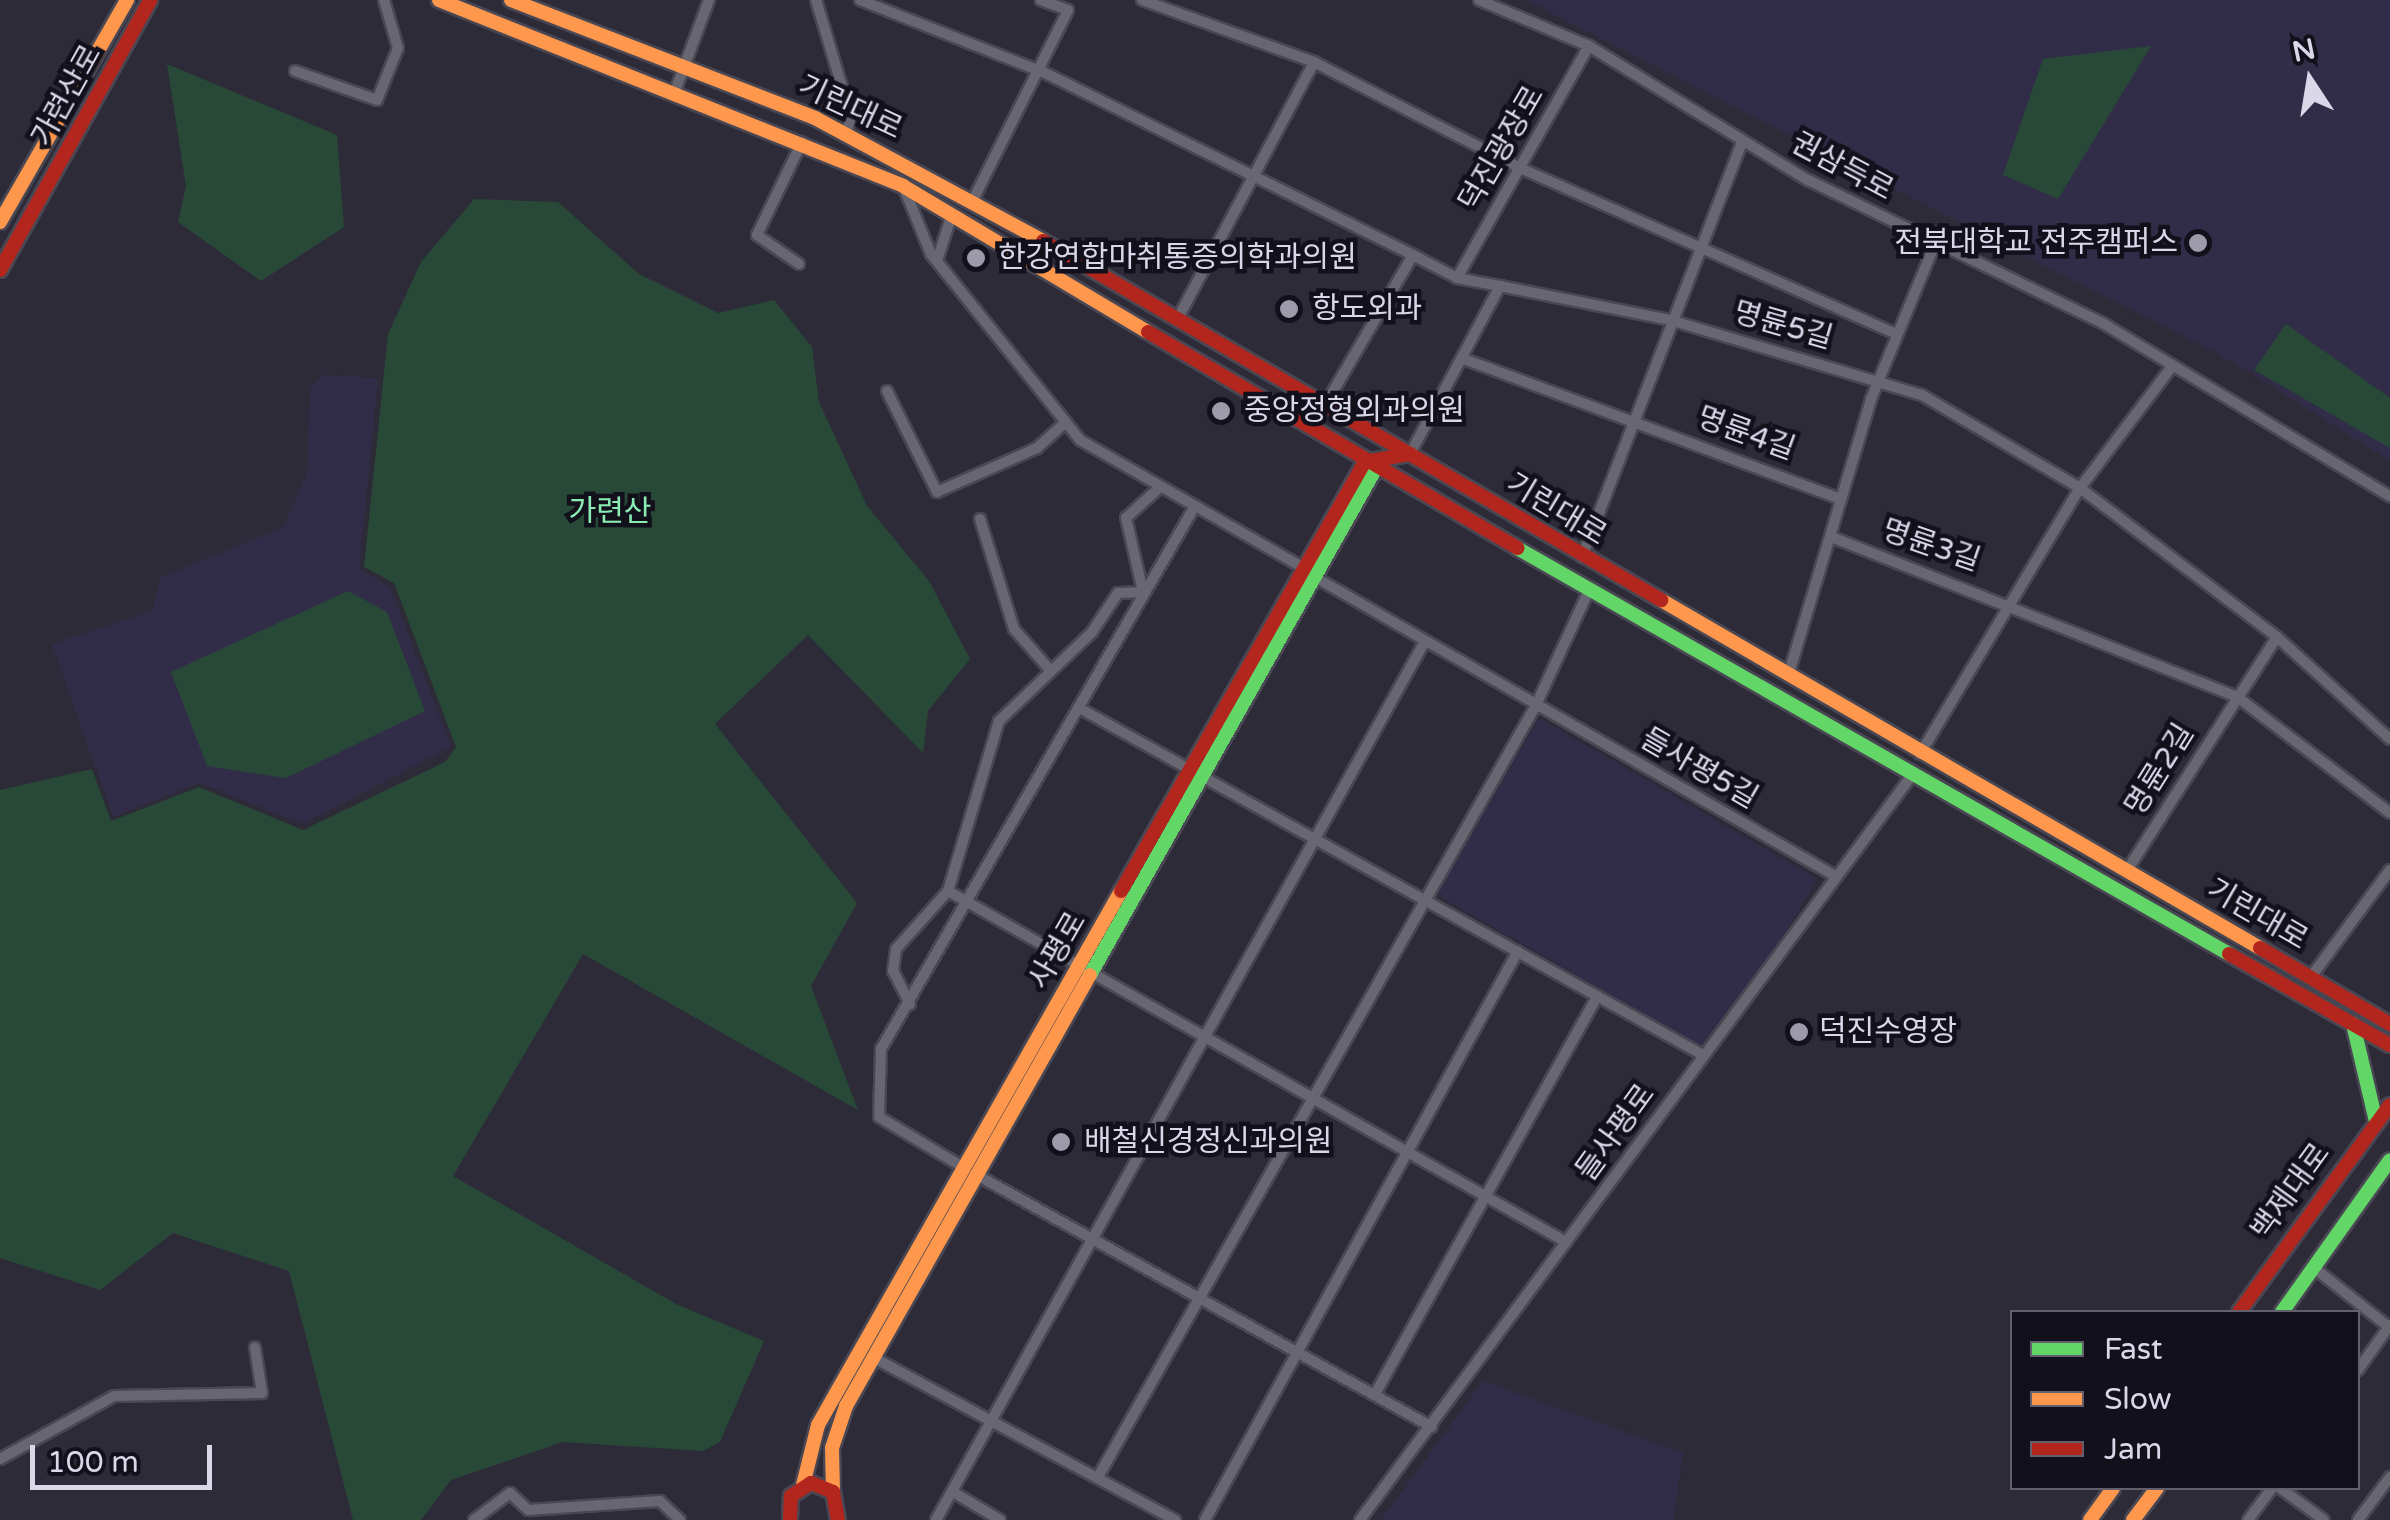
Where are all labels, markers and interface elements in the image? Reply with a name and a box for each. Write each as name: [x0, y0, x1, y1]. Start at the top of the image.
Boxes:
north arrow: [2260, 30, 2360, 130]
text: N: [2289, 32, 2318, 70]
street label: 가련산로: [24, 39, 110, 153]
street label: 기린대로: [792, 68, 908, 148]
street label: 덕진광장로: [1452, 80, 1552, 218]
street label: 권삼득로: [1785, 125, 1899, 209]
place label: 전북대학교 전주캠퍼스: [1894, 225, 2178, 261]
marker: 전북대학교 전주캠퍼스: [2187, 232, 2209, 254]
place label: 한강연합마취통증의학과의원: [998, 240, 1357, 276]
marker: 한강연합마취통증의학과의원: [963, 245, 989, 271]
place label: 항도외과: [1312, 291, 1422, 327]
street label: 명륜5길: [1729, 295, 1837, 357]
marker: 항도외과: [1276, 296, 1302, 322]
place label: 중앙정형외과의원: [1244, 393, 1465, 429]
marker: 중앙정형외과의원: [1208, 398, 1234, 424]
street label: 명륜4길: [1692, 400, 1800, 468]
street label: 기린대로: [1499, 466, 1613, 554]
park label: 가련산: [569, 494, 651, 530]
street label: 명륜3길: [1877, 512, 1985, 580]
street label: 명륜2길: [2118, 717, 2202, 823]
street label: 들사평5길: [1634, 721, 1764, 817]
street label: 기린대로: [2200, 872, 2314, 958]
street label: 사평로: [1022, 906, 1094, 996]
place label: 덕진수영장: [1819, 1014, 1957, 1050]
marker: 덕진수영장: [1788, 1021, 1810, 1043]
street label: 들사평로: [1569, 1078, 1663, 1188]
place label: 배철신경정신과의원: [1084, 1124, 1332, 1160]
marker: 배철신경정신과의원: [1048, 1129, 1074, 1155]
street label: 백제대로: [2244, 1137, 2338, 1247]
legend: [2010, 1310, 2360, 1490]
text: Fast: [2104, 1331, 2163, 1368]
text: Slow: [2104, 1381, 2172, 1418]
scale bar: [35, 1425, 218, 1487]
text: Jam: [2104, 1431, 2162, 1468]
text: 100 m: [47, 1444, 139, 1481]

